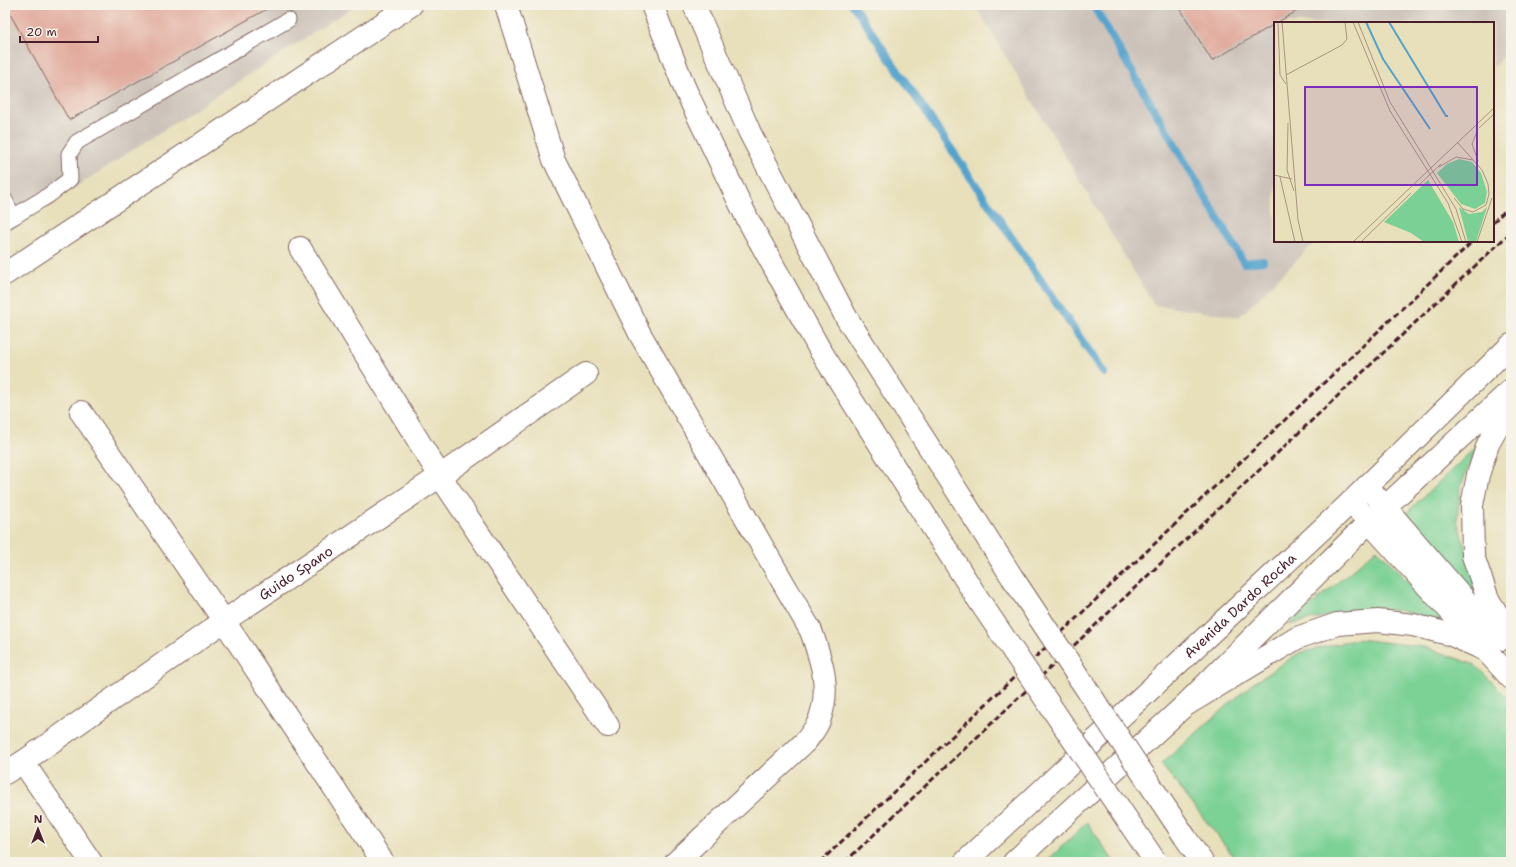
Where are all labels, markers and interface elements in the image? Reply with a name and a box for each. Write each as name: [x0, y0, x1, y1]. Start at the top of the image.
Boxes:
scale bar: [20, 18, 98, 44]
inset map: [1274, 22, 1494, 242]
text: 20 m: [26, 24, 57, 40]
street label: Guido Spano: [255, 542, 336, 604]
street label: Avenida Dardo Rocha: [1180, 549, 1300, 662]
north arrow: [18, 809, 58, 849]
text: N: [34, 812, 43, 827]

